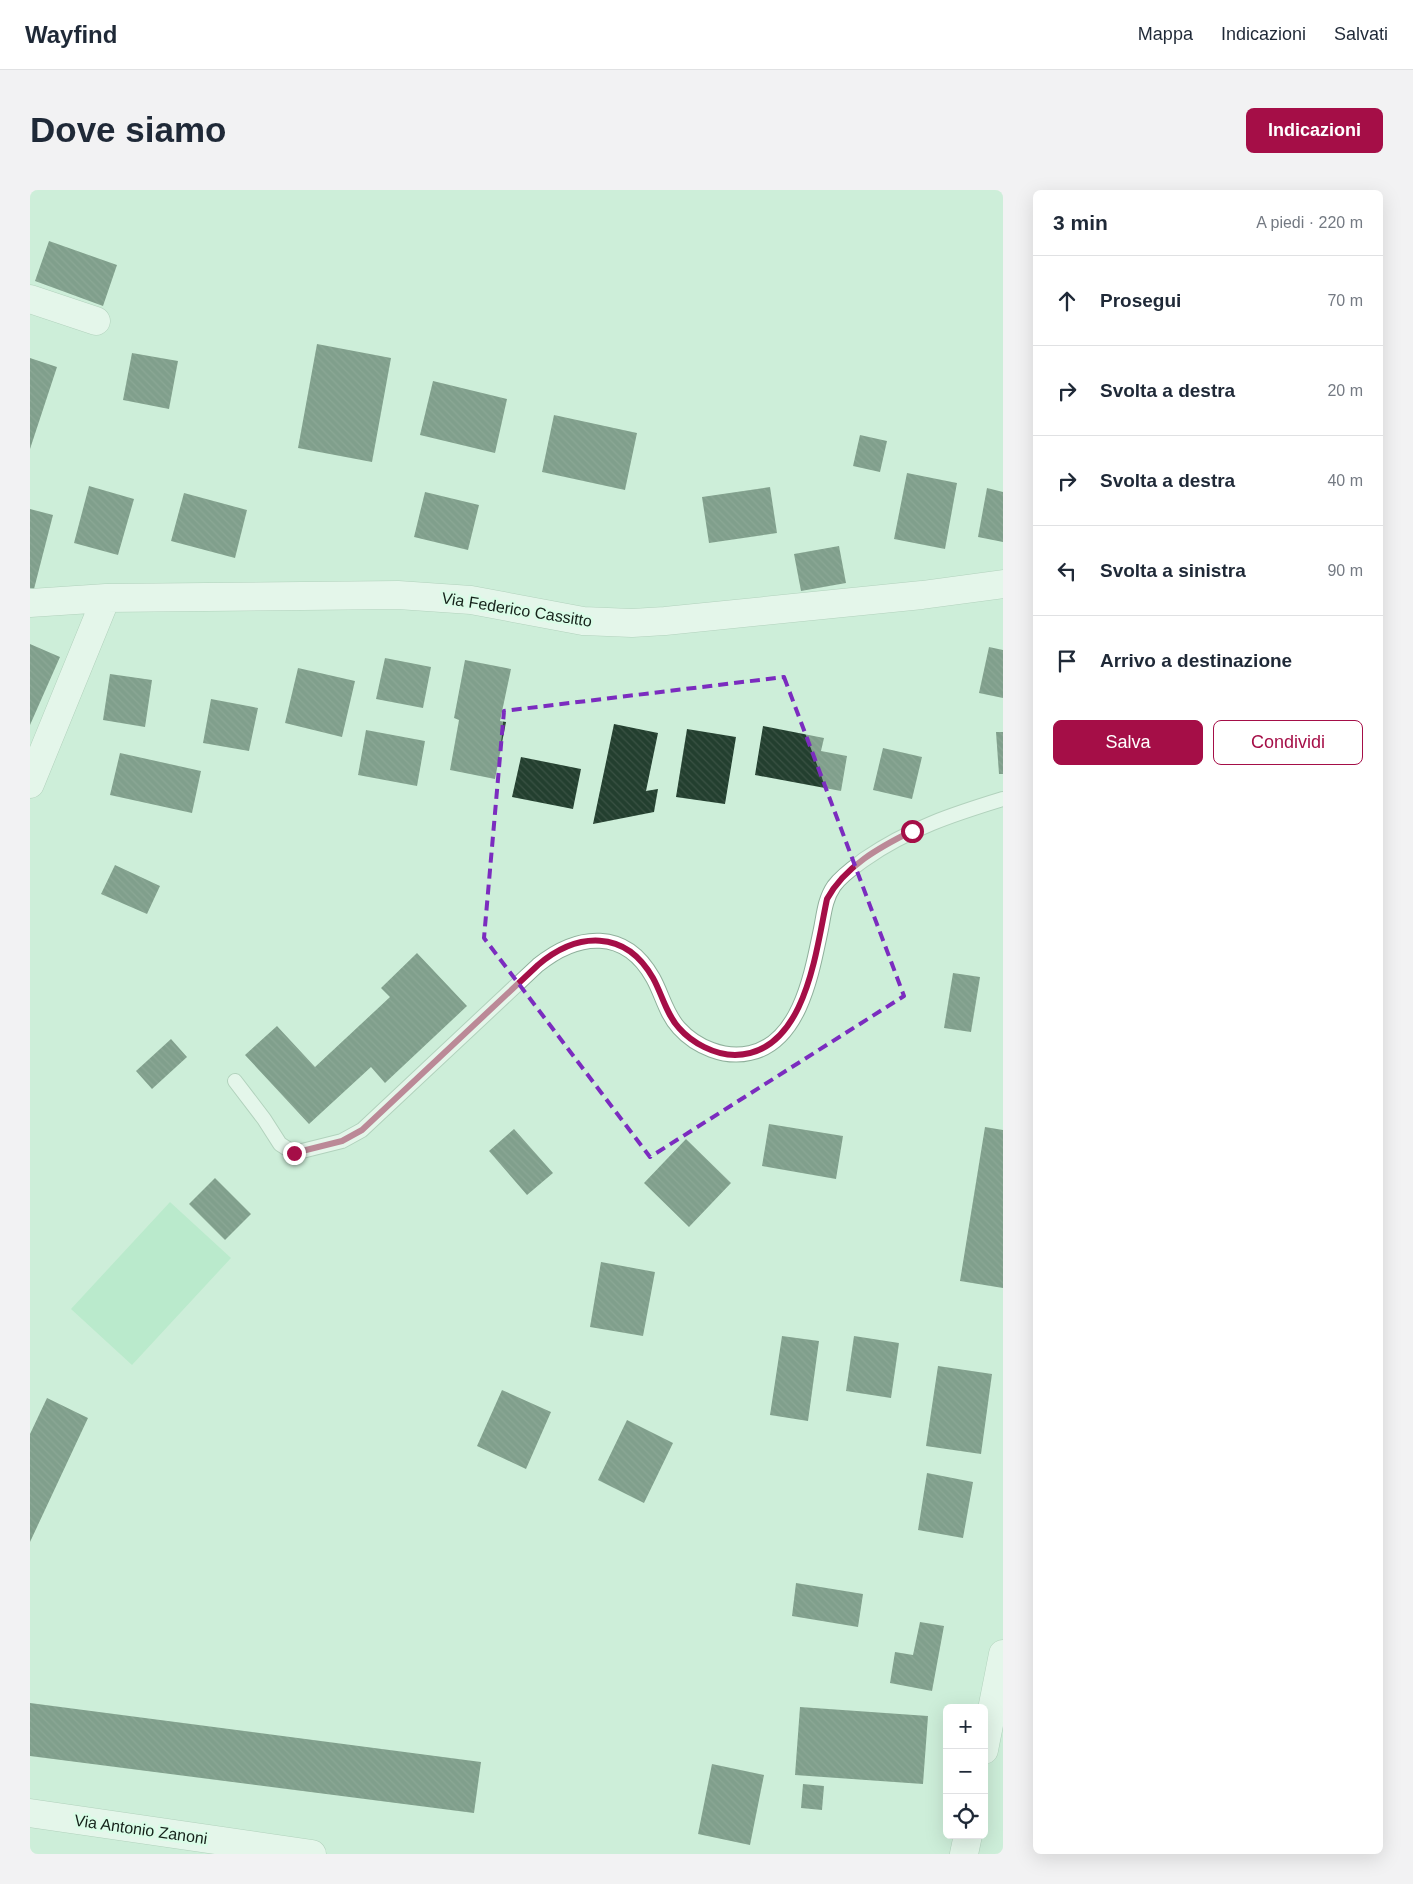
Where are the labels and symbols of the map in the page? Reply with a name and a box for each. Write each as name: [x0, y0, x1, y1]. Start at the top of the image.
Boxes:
street label: Via Federico Cassitto: [441, 589, 593, 630]
route start: [901, 820, 924, 843]
route end: [283, 1142, 306, 1165]
street label: Via Antonio Zanoni: [73, 1812, 208, 1847]

